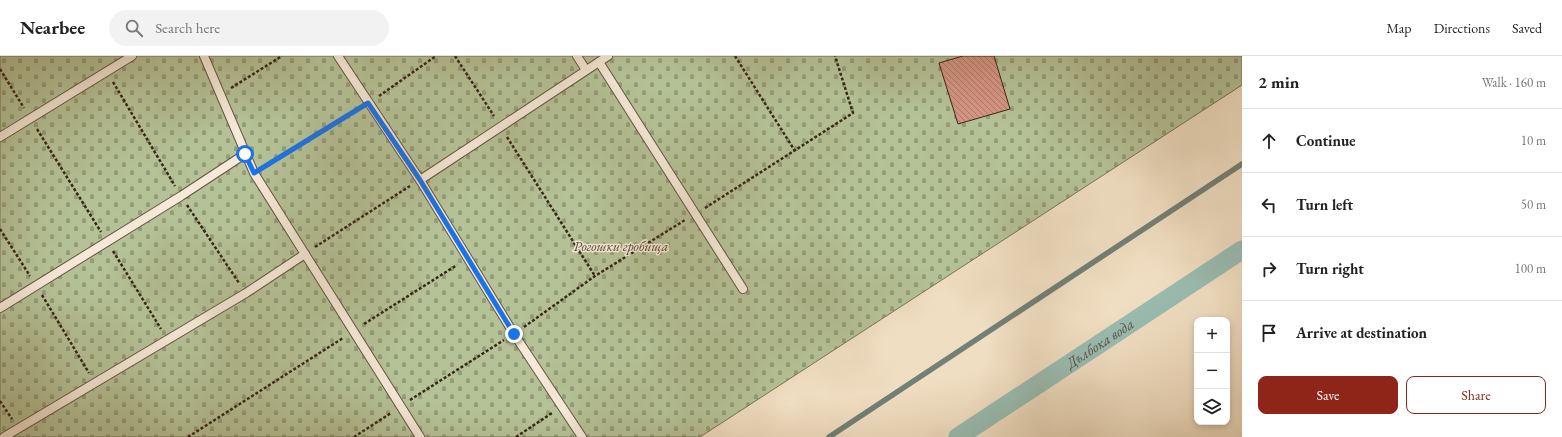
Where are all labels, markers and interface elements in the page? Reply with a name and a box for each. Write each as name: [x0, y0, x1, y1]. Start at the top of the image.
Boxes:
search box: [109, 10, 389, 46]
text: Nearbee: [20, 15, 85, 40]
icon: search: [123, 17, 145, 39]
text: Search here: [155, 18, 220, 37]
text: Map: [1386, 19, 1412, 37]
text: Directions: [1434, 19, 1490, 37]
text: Saved: [1512, 19, 1542, 37]
text: 2 min: [1258, 71, 1299, 93]
text: Walk · 160 m: [1482, 74, 1546, 91]
icon: ahead: [1258, 130, 1280, 152]
text: Continue: [1296, 131, 1356, 150]
text: 10 m: [1521, 132, 1546, 149]
route start: [236, 145, 254, 163]
icon: left: [1258, 194, 1280, 216]
text: Turn left: [1296, 195, 1353, 214]
text: 50 m: [1521, 196, 1546, 213]
park label: Рогошки гробища: [574, 237, 669, 255]
icon: right: [1258, 258, 1280, 280]
text: Turn right: [1296, 259, 1364, 278]
text: 100 m: [1515, 260, 1546, 277]
water label: Дълбока вода: [1061, 314, 1137, 373]
map controls: [1194, 317, 1230, 425]
button: +: [1194, 317, 1230, 353]
icon: arrive: [1258, 322, 1280, 344]
text: Arrive at destination: [1296, 323, 1427, 342]
route end: [505, 325, 523, 343]
button: −: [1194, 353, 1230, 389]
button: Save: [1258, 376, 1398, 414]
button: Share: [1406, 376, 1546, 414]
button: layers: [1194, 389, 1230, 425]

